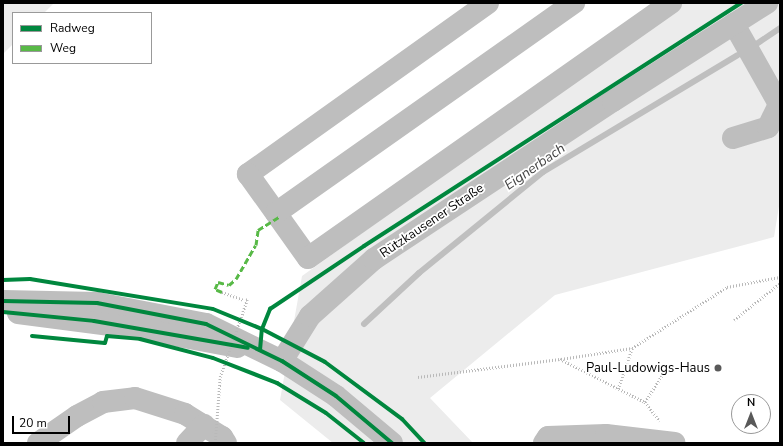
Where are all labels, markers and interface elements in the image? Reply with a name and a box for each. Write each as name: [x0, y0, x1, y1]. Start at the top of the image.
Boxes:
legend: [12, 12, 152, 64]
text: Radweg: [50, 20, 95, 36]
text: Weg: [50, 40, 76, 56]
water label: Eignerbach: [501, 140, 569, 194]
street label: Rützkausener Straße: [377, 181, 487, 261]
place label: Paul-Ludowigs-Haus: [586, 360, 710, 376]
marker: Paul-Ludowigs-Haus: [713, 363, 723, 373]
north arrow: [731, 394, 771, 434]
text: N: [747, 395, 755, 410]
scale bar: [14, 408, 72, 434]
text: 20 m: [19, 415, 47, 431]

